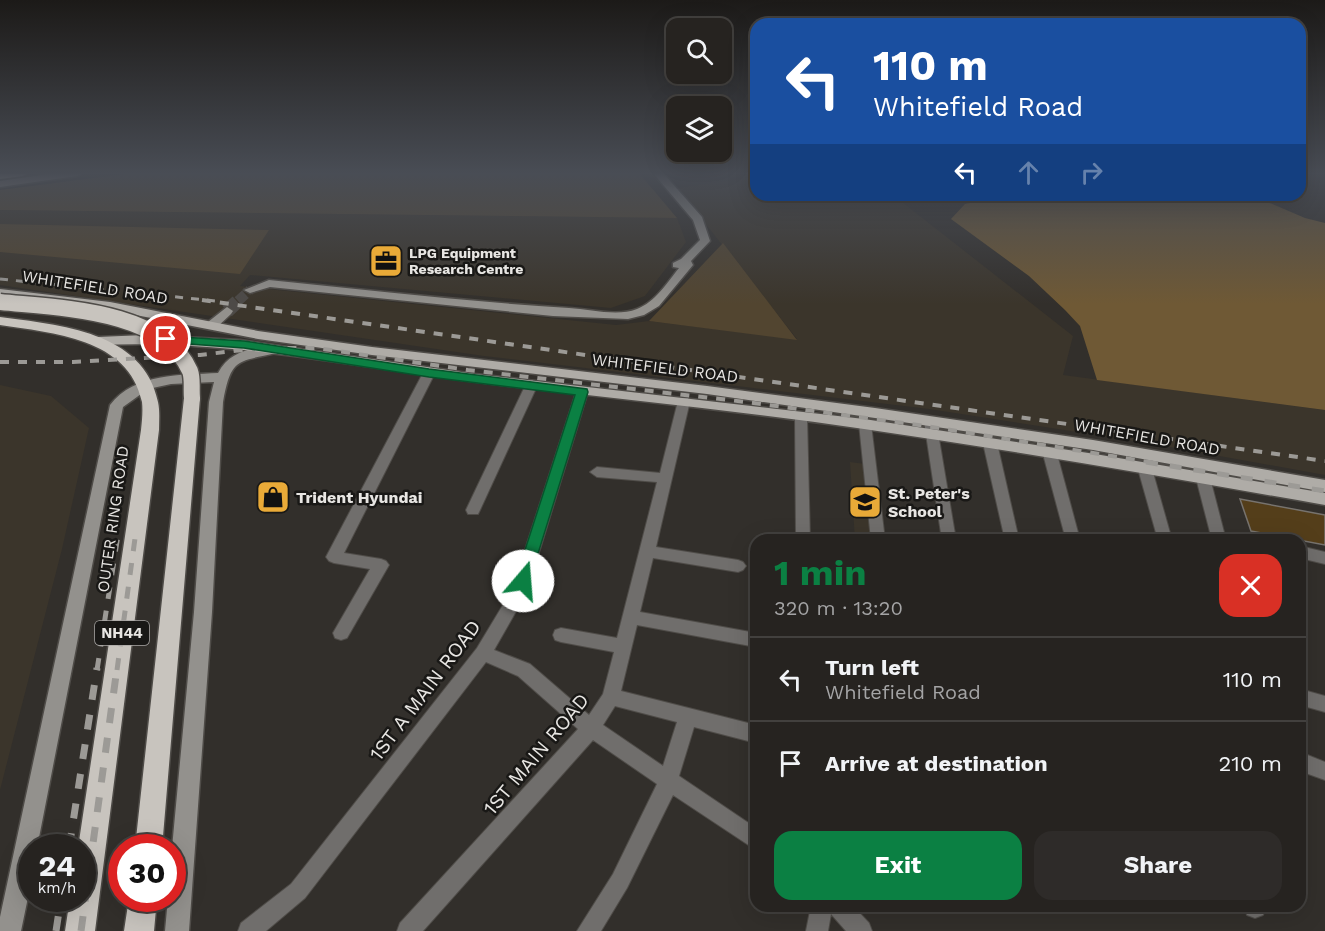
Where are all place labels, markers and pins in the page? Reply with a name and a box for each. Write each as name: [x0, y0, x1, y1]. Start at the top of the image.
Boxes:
office icon: LPG Equipment Research Centre: [368, 243, 404, 279]
place label: LPG Equipment Research Centre: [409, 245, 523, 277]
pin: [140, 313, 191, 364]
shop icon: Trident Hyundai: [255, 479, 291, 515]
school or university icon: St. Peter's School: [847, 484, 883, 520]
place label: St. Peter's School: [888, 484, 970, 521]
place label: Trident Hyundai: [296, 488, 422, 507]

